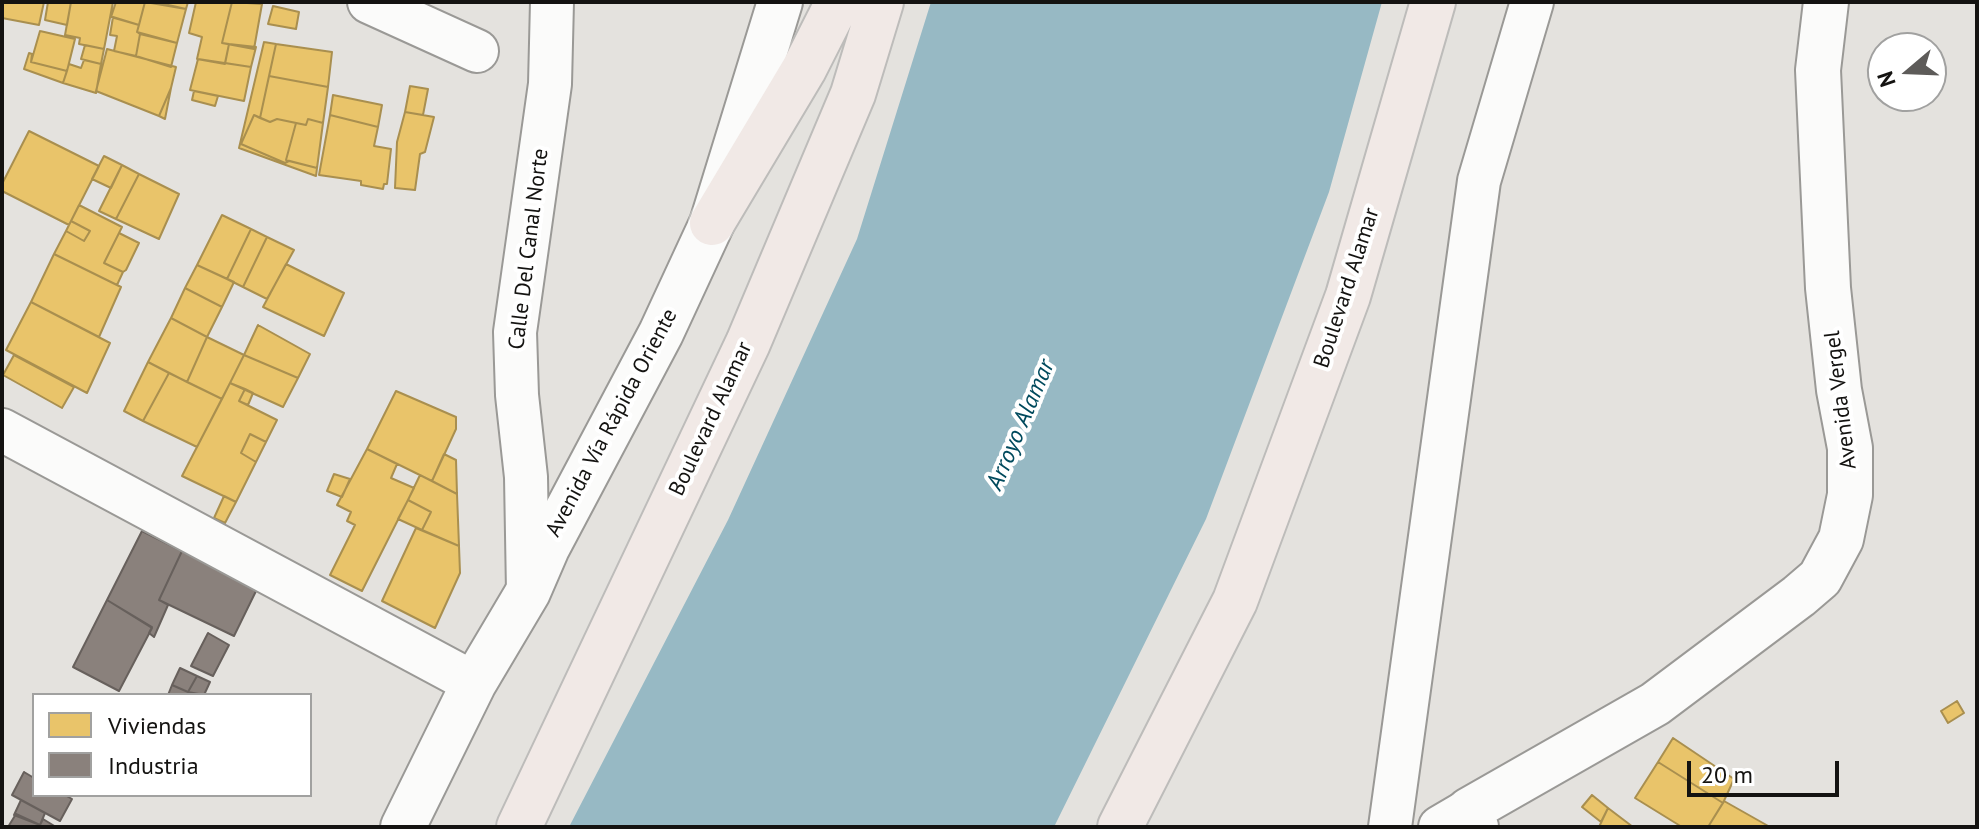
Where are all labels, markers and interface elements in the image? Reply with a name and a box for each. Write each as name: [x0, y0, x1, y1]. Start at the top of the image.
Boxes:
north arrow: [1867, 32, 1947, 112]
text: N: [1871, 68, 1902, 91]
street label: Calle Del Canal Norte: [504, 147, 554, 351]
street label: Boulevard Alamar: [1309, 205, 1385, 371]
street label: Avenida Vía Rápida Oriente: [541, 304, 683, 542]
street label: Avenida Vergel: [1819, 329, 1863, 471]
street label: Boulevard Alamar: [664, 338, 758, 500]
water label: Arroyo Alamar: [981, 356, 1061, 494]
legend: [32, 693, 312, 797]
text: Viviendas: [108, 710, 206, 741]
scale bar: [1691, 745, 1843, 795]
text: Industria: [108, 750, 199, 781]
text: 20 m: [1701, 759, 1753, 790]

